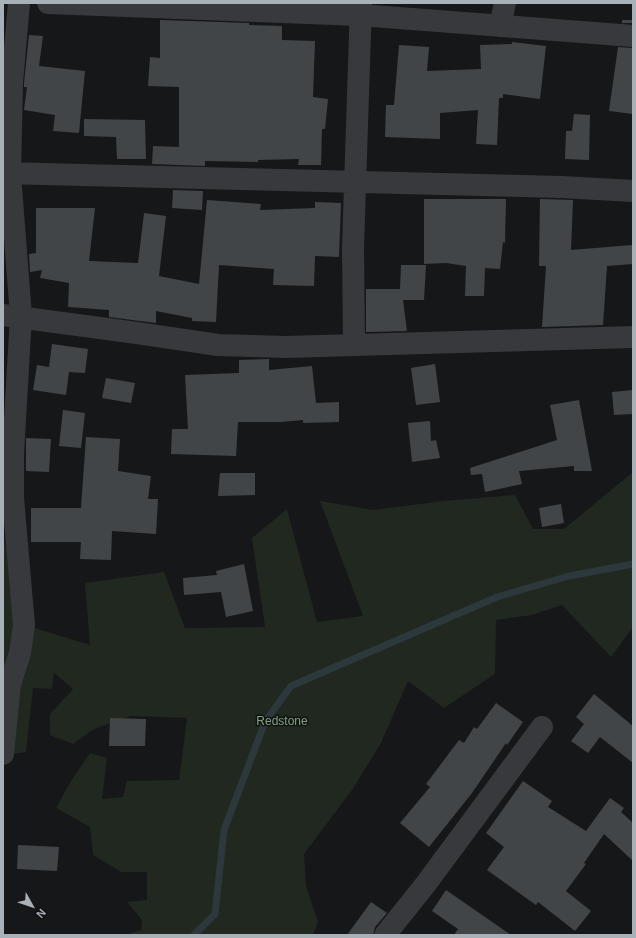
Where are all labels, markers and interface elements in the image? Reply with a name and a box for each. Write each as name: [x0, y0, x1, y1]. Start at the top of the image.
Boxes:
park label: Redstone: [256, 715, 308, 729]
north arrow: [12, 886, 52, 926]
text: N: [34, 907, 48, 921]

